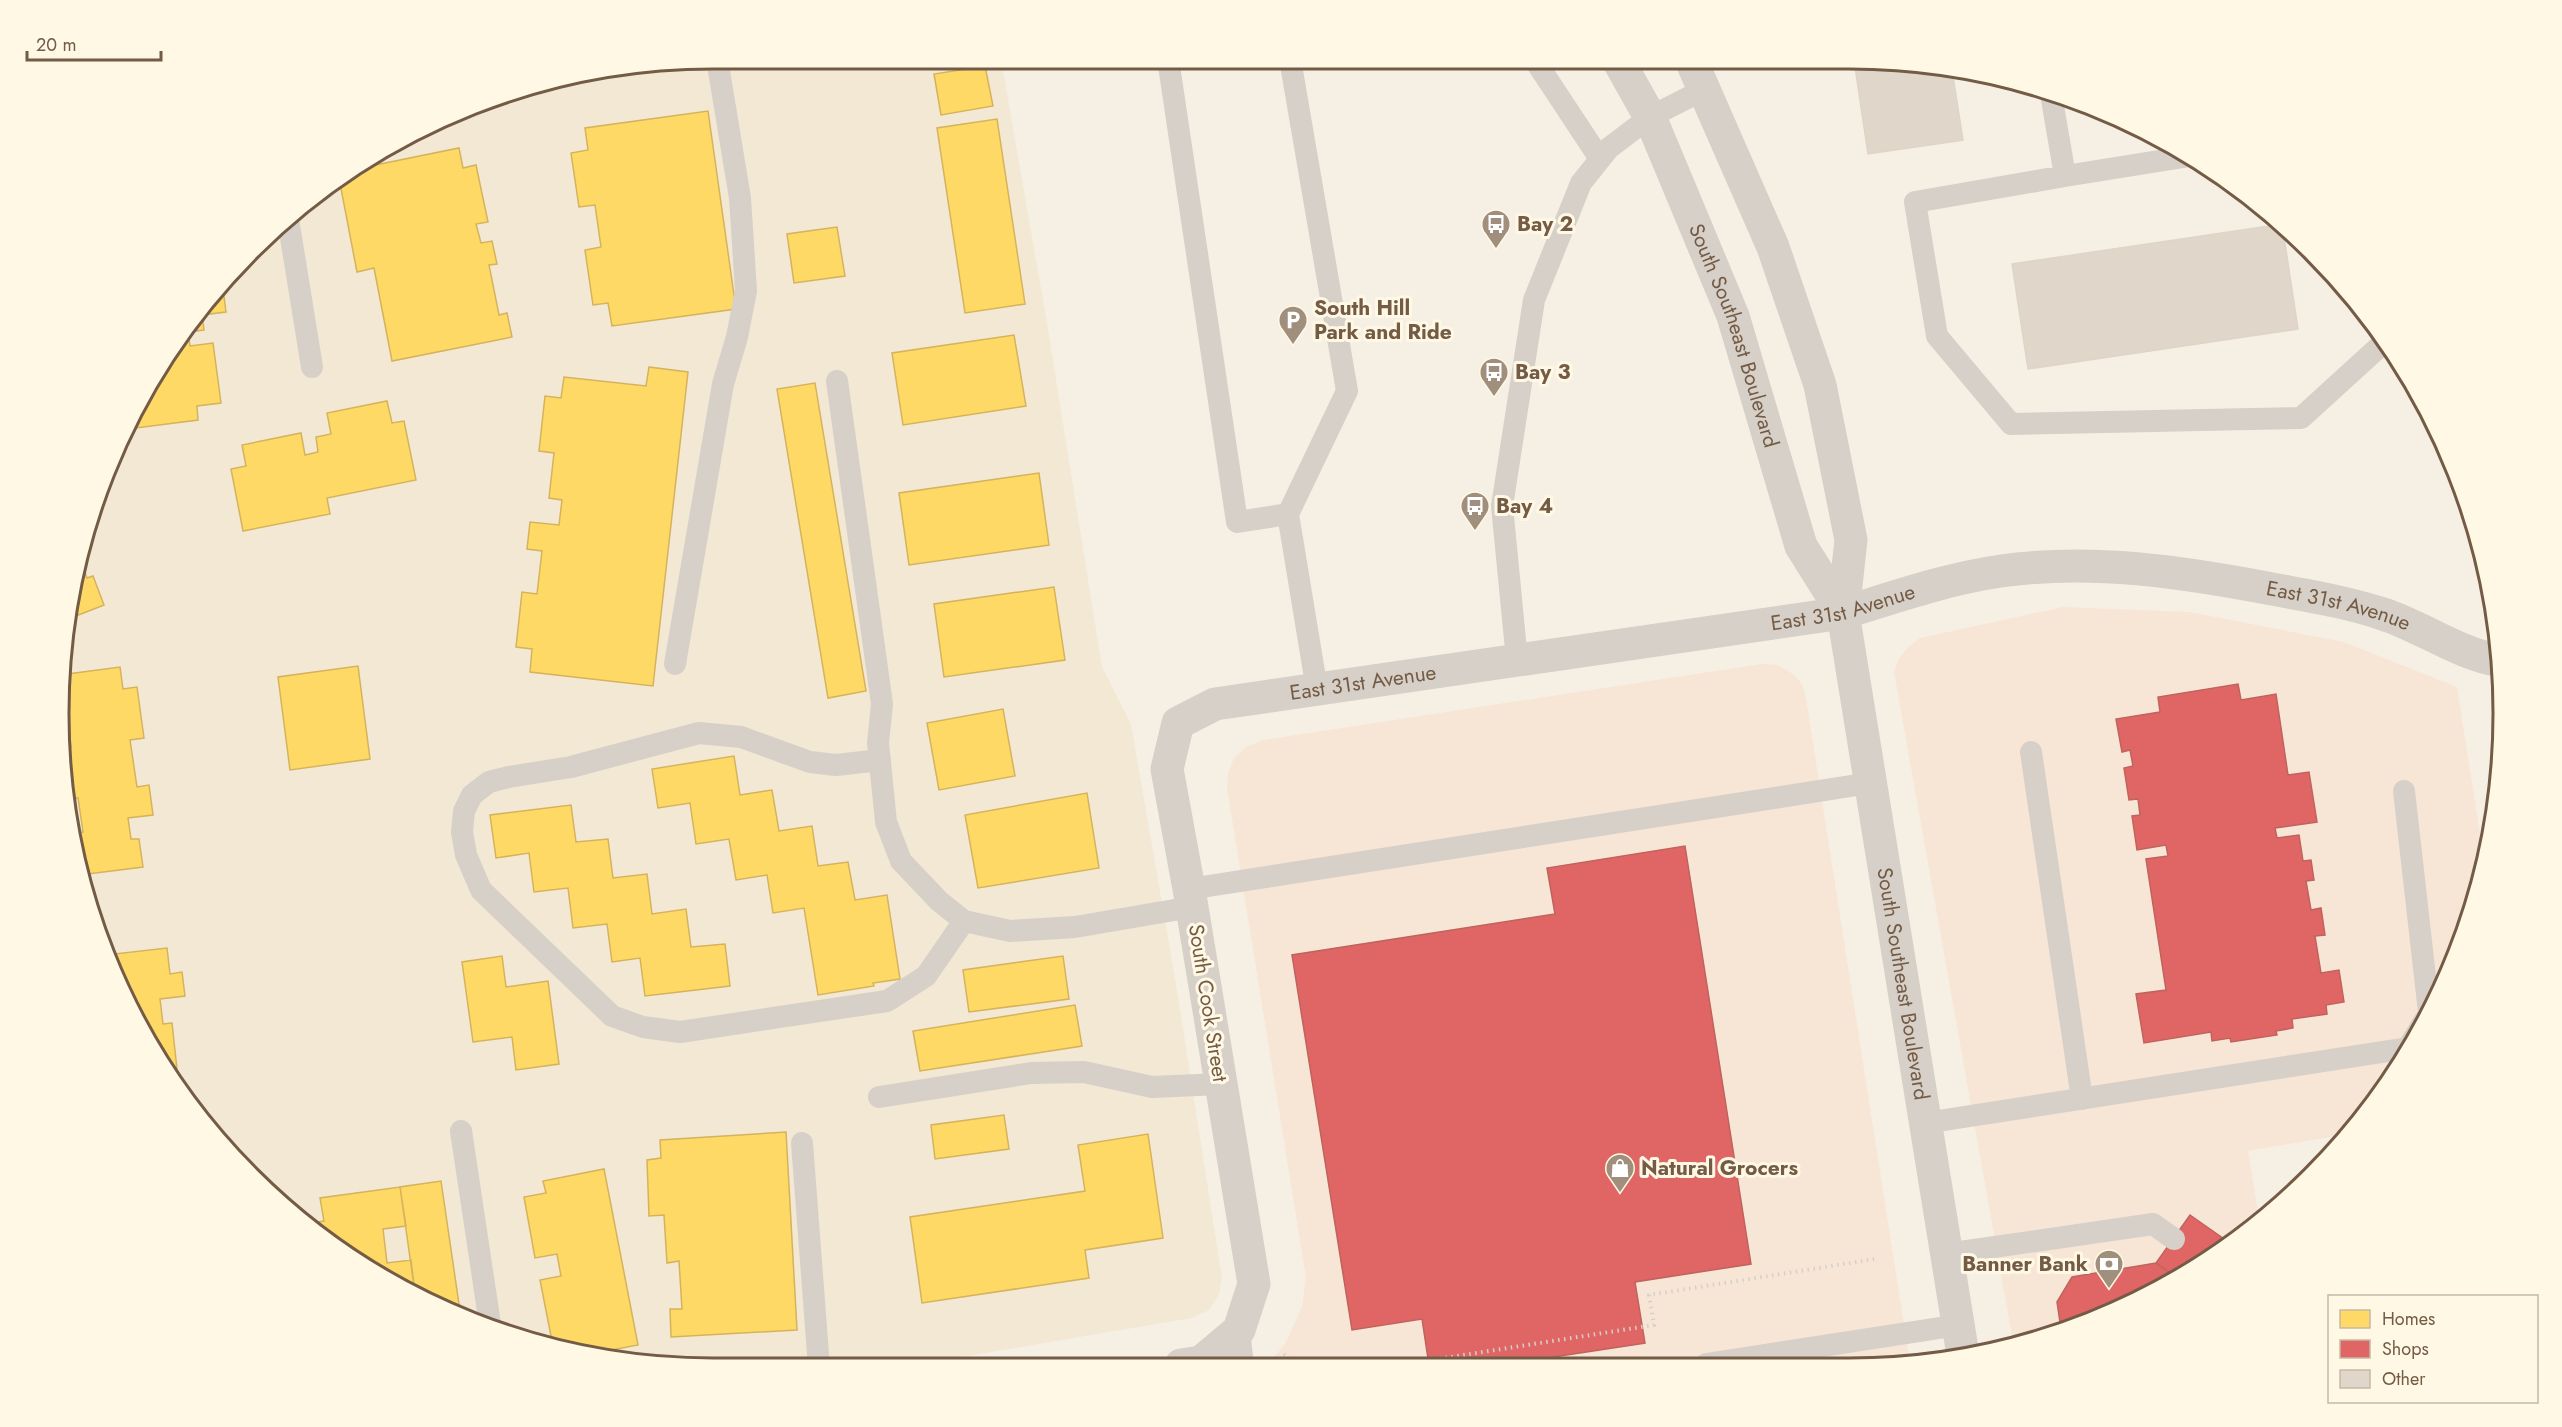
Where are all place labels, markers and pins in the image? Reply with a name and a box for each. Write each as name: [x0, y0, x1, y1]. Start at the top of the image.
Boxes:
bus stop icon: Bay 2: [1480, 208, 1512, 250]
place label: Bay 2: [1517, 209, 1573, 239]
place label: South Hill Park and Ride: [1314, 293, 1452, 347]
parking icon: South Hill Park and Ride: [1277, 304, 1309, 346]
bus stop icon: Bay 3: [1478, 356, 1510, 398]
place label: Bay 3: [1515, 357, 1570, 387]
bus stop icon: Bay 4: [1459, 490, 1491, 532]
place label: Bay 4: [1496, 491, 1553, 521]
shop icon: Natural Grocers: [1604, 1152, 1636, 1194]
place label: Natural Grocers: [1641, 1153, 1799, 1183]
bank icon: Banner Bank: [2093, 1248, 2125, 1290]
place label: Banner Bank: [1962, 1249, 2088, 1279]

